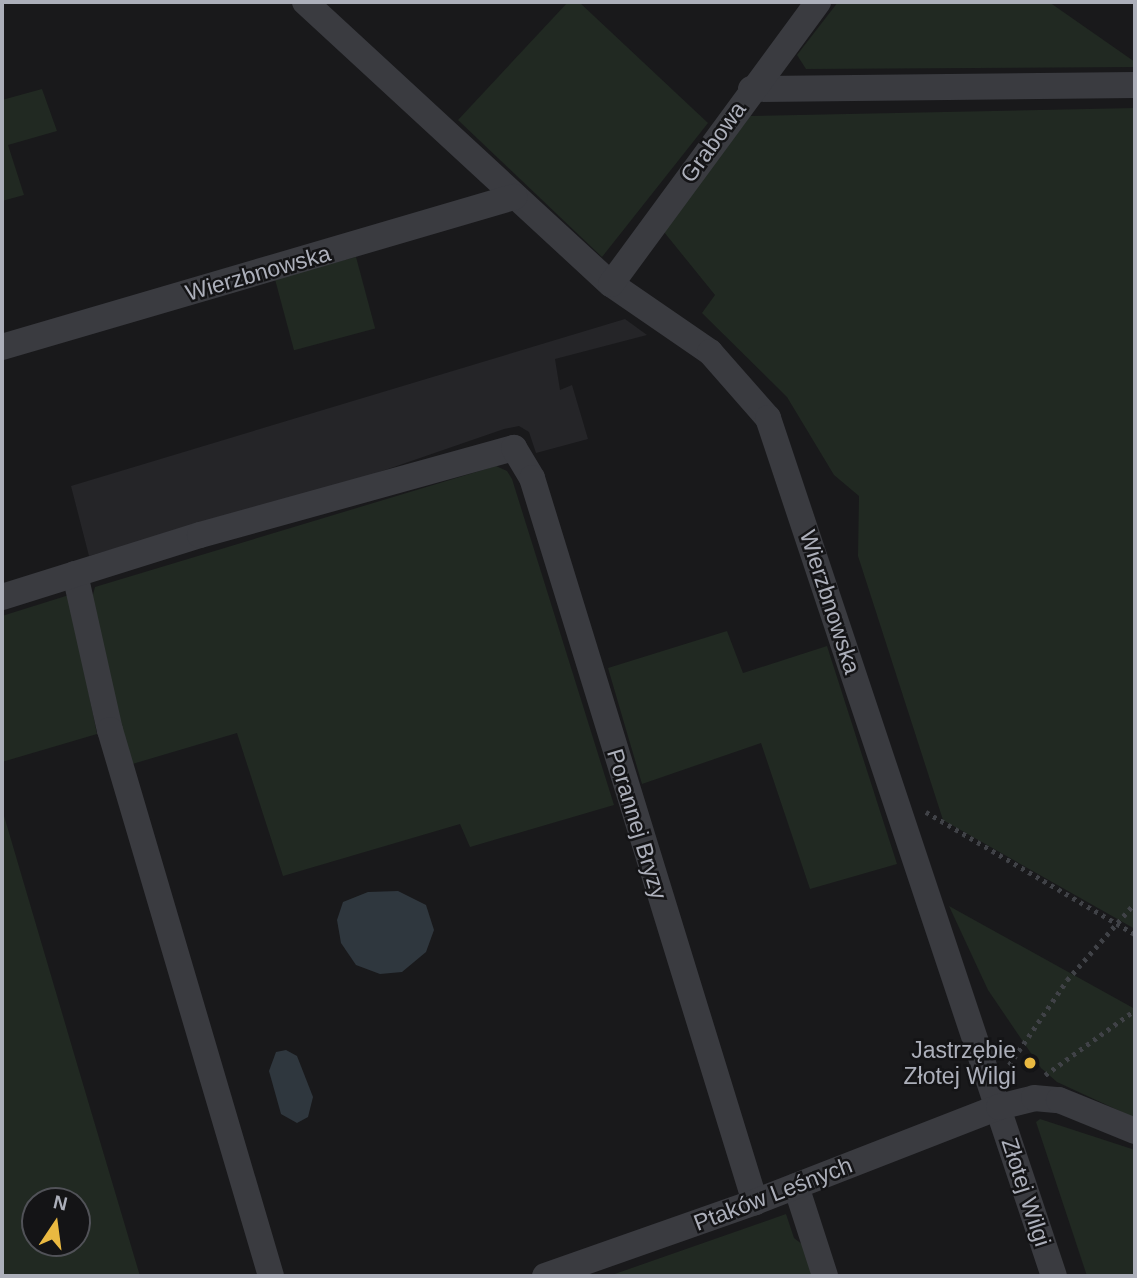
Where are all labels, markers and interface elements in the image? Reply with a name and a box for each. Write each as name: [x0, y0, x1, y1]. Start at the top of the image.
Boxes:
street label: Grabowa: [674, 96, 752, 188]
street label: Wierzbnowska: [182, 239, 334, 307]
street label: Wierzbnowska: [794, 527, 866, 677]
street label: Porannej Bryzy: [601, 745, 673, 903]
place label: Jastrzębie Złotej Wilgi: [904, 1036, 1016, 1090]
marker: Jastrzębie Złotej Wilgi: [1022, 1055, 1038, 1071]
street label: Złotej Wilgi: [995, 1134, 1057, 1250]
street label: Ptaków Leśnych: [690, 1151, 856, 1237]
north arrow: [21, 1187, 91, 1257]
text: N: [51, 1191, 69, 1215]

